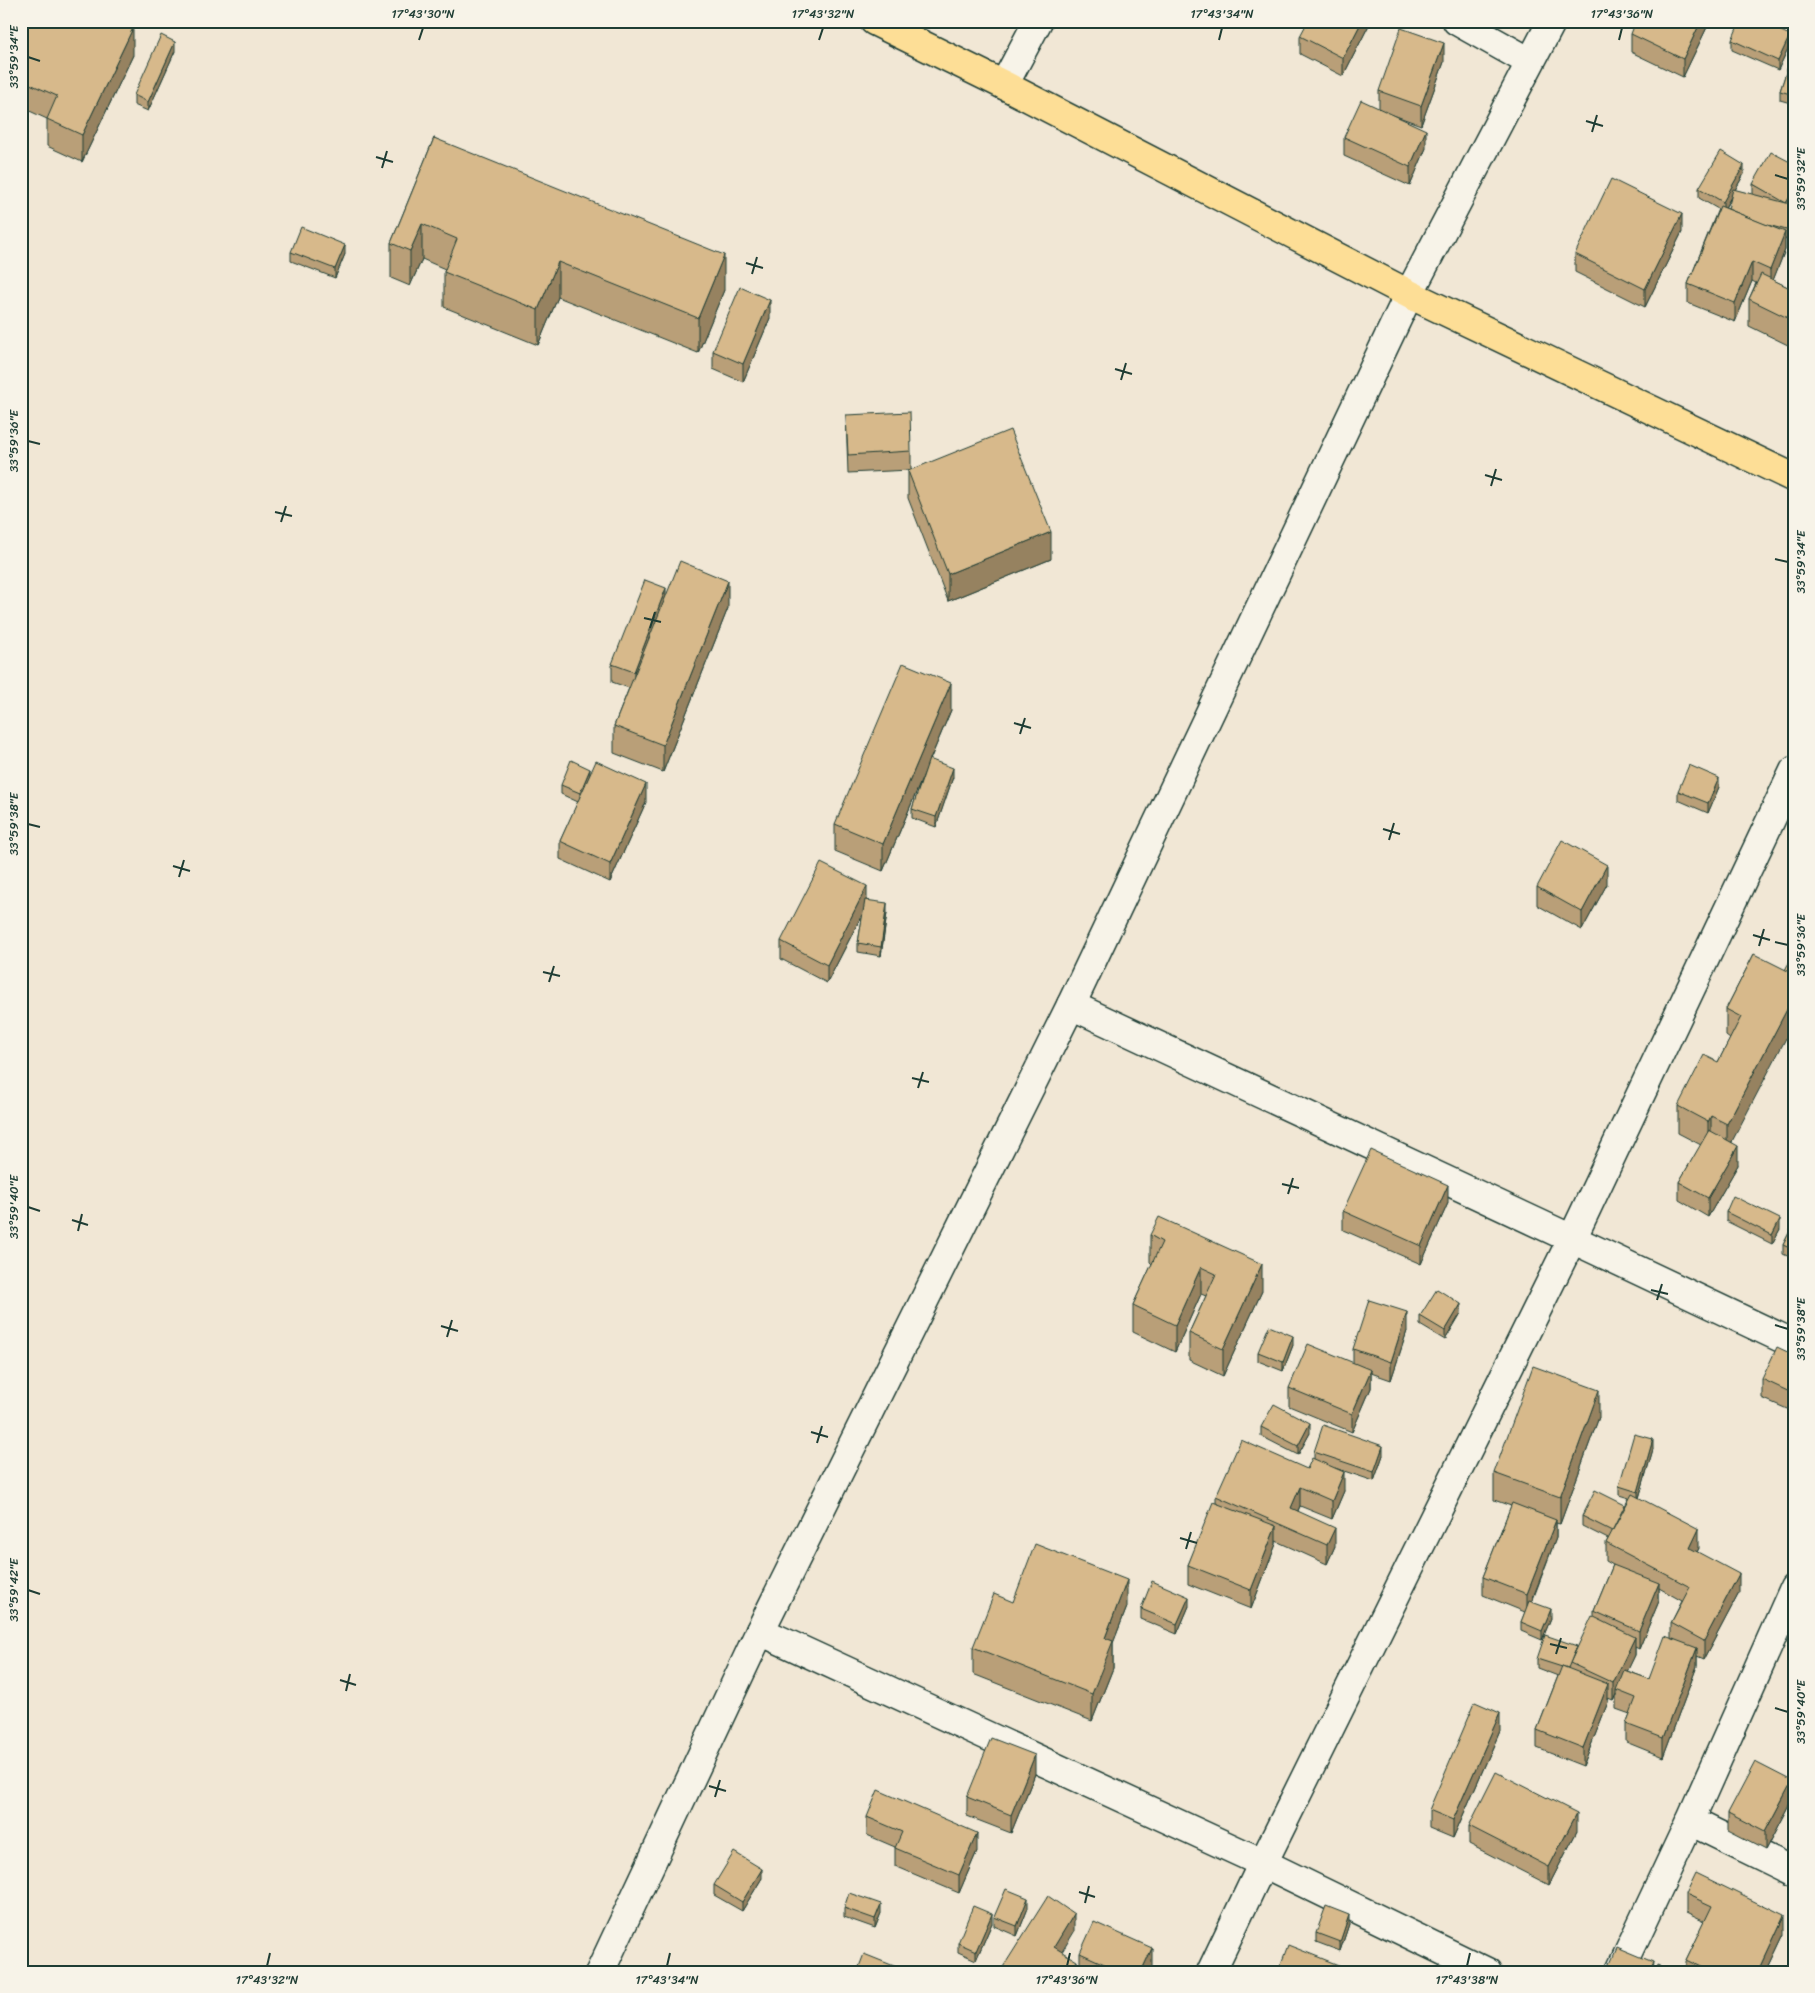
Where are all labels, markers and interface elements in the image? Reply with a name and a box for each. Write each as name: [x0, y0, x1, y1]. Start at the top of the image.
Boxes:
text: 17°43'30"N: [391, 3, 455, 25]
text: 17°43'32"N: [792, 3, 855, 25]
text: 17°43'34"N: [1190, 3, 1254, 25]
text: 17°43'36"N: [1591, 3, 1654, 25]
text: 33°59'34"E: [3, 24, 25, 89]
text: 33°59'32"E: [1790, 146, 1812, 210]
text: 33°59'36"E: [3, 408, 25, 472]
text: 33°59'34"E: [1790, 529, 1812, 594]
text: 33°59'38"E: [3, 791, 25, 855]
text: 33°59'36"E: [1790, 912, 1812, 976]
text: 33°59'40"E: [3, 1174, 25, 1239]
text: 33°59'38"E: [1790, 1296, 1812, 1360]
text: 33°59'42"E: [3, 1557, 25, 1622]
text: 33°59'40"E: [1790, 1679, 1812, 1744]
text: 17°43'32"N: [236, 1969, 299, 1991]
text: 17°43'34"N: [635, 1969, 699, 1991]
text: 17°43'36"N: [1036, 1969, 1099, 1991]
text: 17°43'38"N: [1436, 1969, 1499, 1991]

